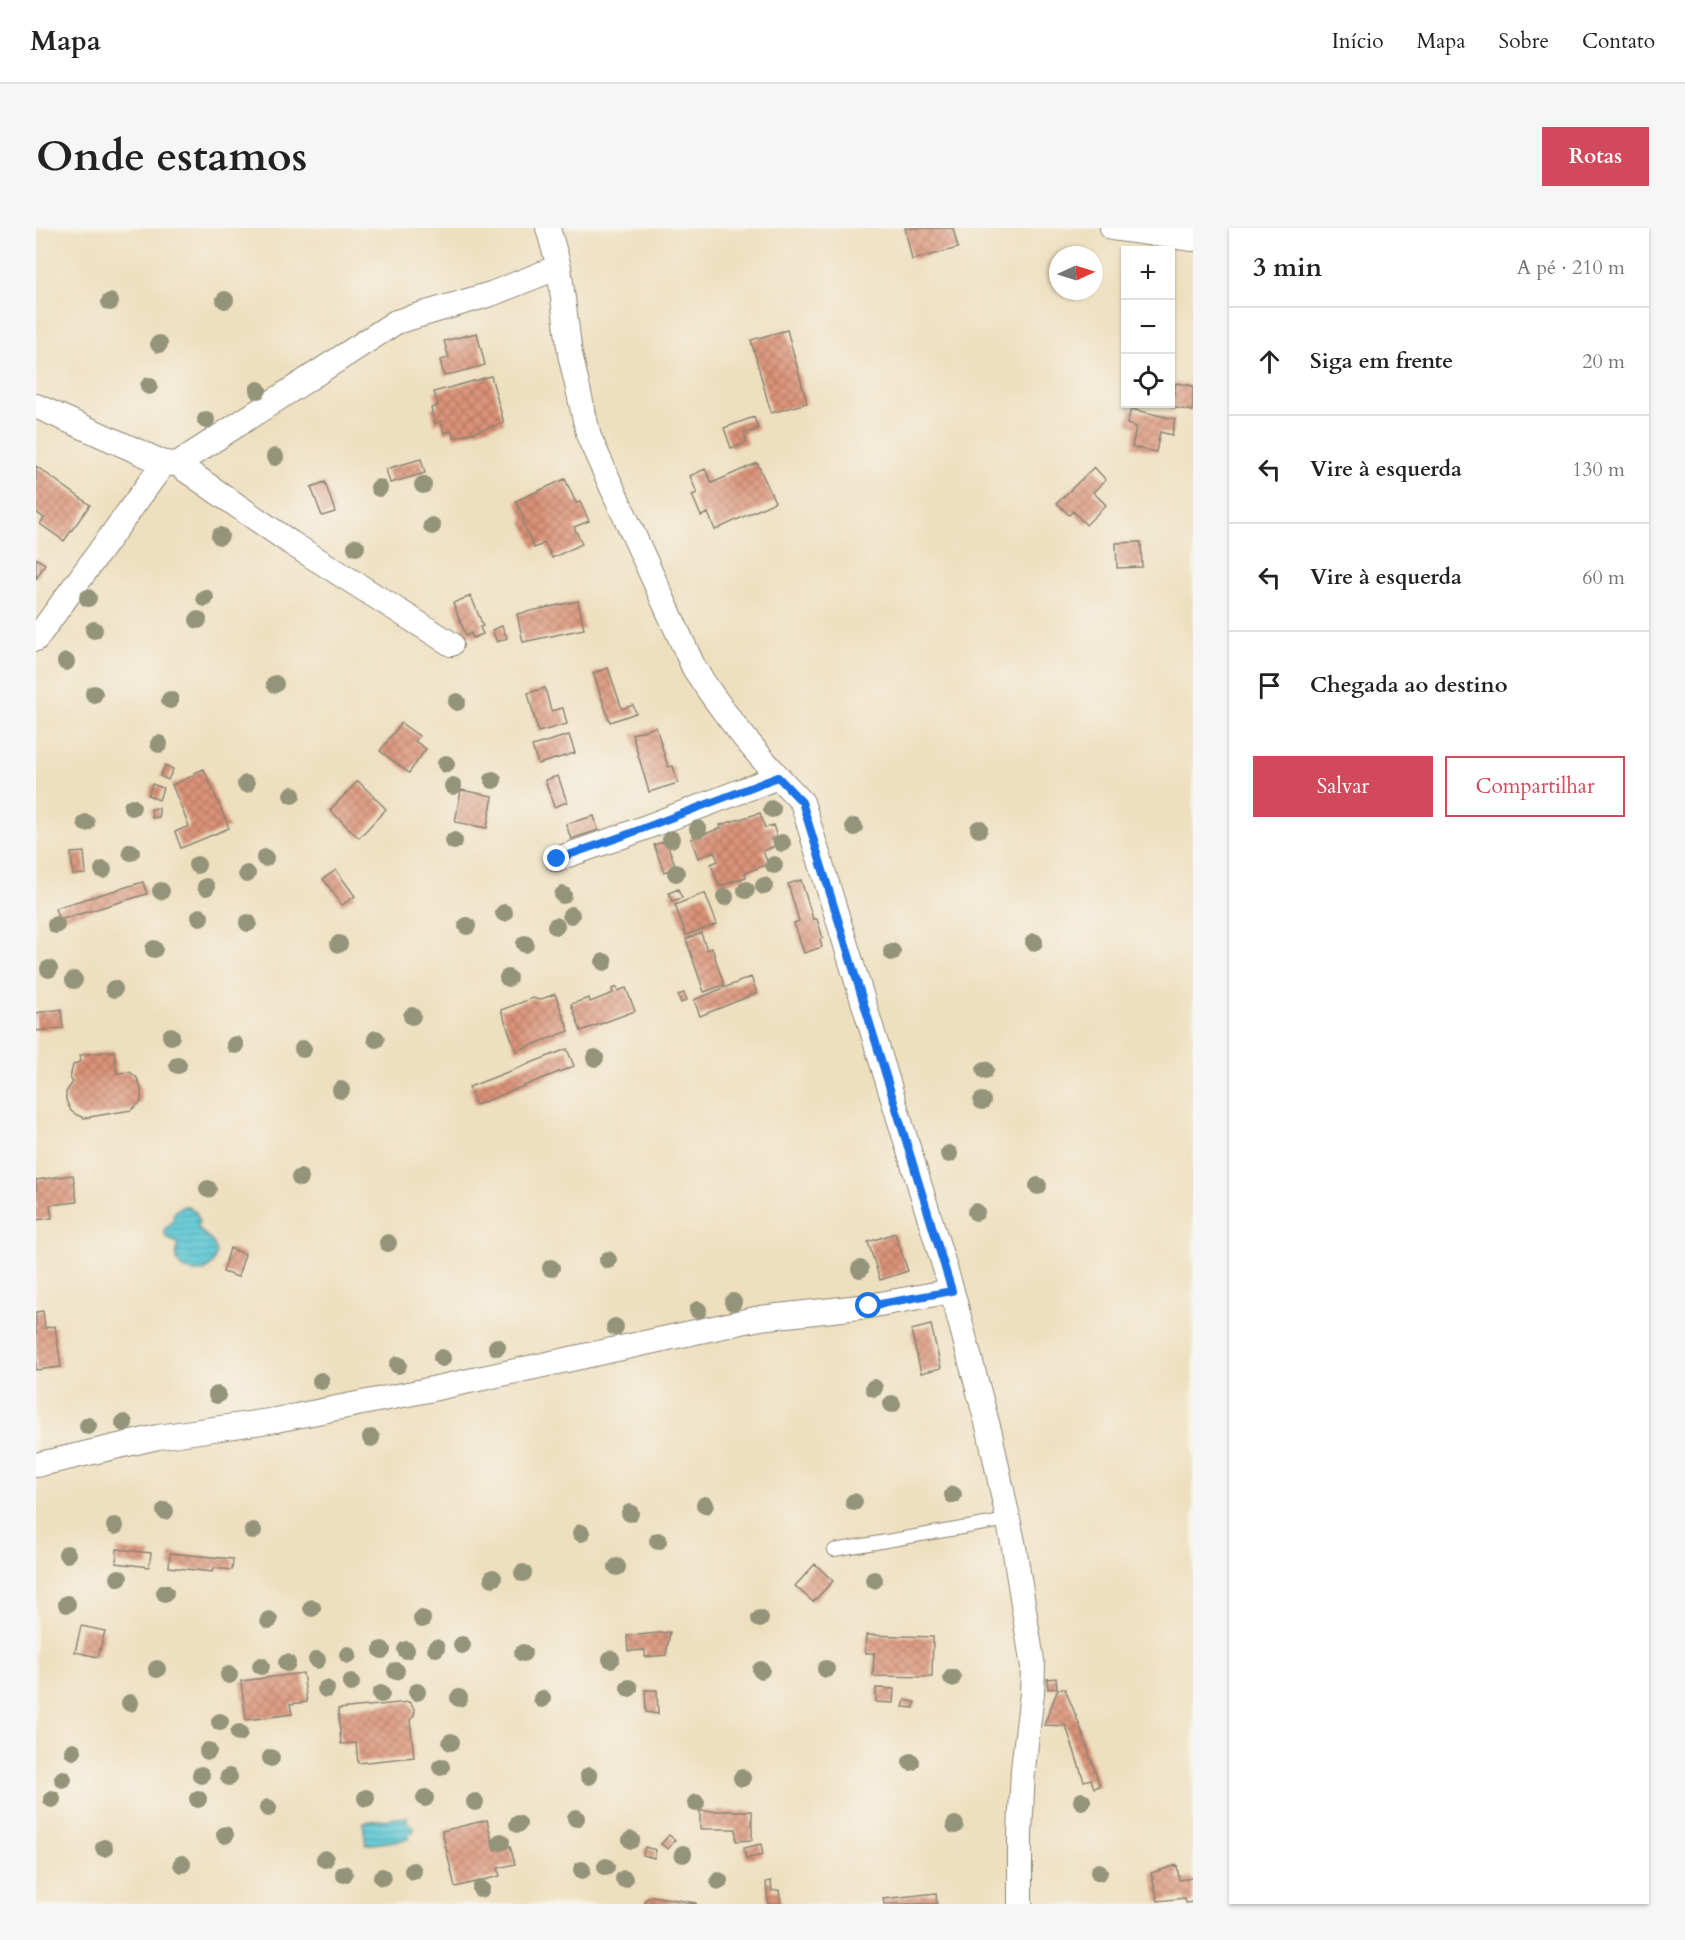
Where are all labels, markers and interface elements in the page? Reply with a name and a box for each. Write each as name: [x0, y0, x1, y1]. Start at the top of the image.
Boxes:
text: Mapa: [30, 22, 101, 60]
text: Início: [1332, 27, 1384, 56]
text: Mapa: [1417, 27, 1466, 56]
text: Sobre: [1499, 27, 1549, 56]
text: Contato: [1582, 27, 1655, 56]
button: Rotas: [1542, 127, 1649, 186]
text: Onde estamos: [36, 128, 307, 185]
north arrow: [1049, 246, 1103, 300]
map controls: [1121, 246, 1175, 408]
button: +: [1121, 246, 1175, 300]
text: 3 min: [1253, 250, 1322, 285]
text: A pé · 210 m: [1517, 254, 1625, 281]
button: −: [1121, 300, 1175, 354]
icon: ahead: [1253, 345, 1286, 378]
text: Siga em frente: [1310, 346, 1453, 376]
text: 20 m: [1582, 348, 1625, 375]
button: locate: [1121, 354, 1175, 408]
icon: left: [1253, 453, 1286, 486]
text: Vire à esquerda: [1310, 454, 1462, 484]
text: 130 m: [1572, 456, 1625, 483]
icon: left: [1253, 561, 1286, 594]
text: Vire à esquerda: [1310, 562, 1462, 592]
text: 60 m: [1582, 564, 1625, 591]
icon: arrive: [1253, 669, 1286, 702]
text: Chegada ao destino: [1310, 670, 1508, 700]
button: Salvar: [1253, 756, 1433, 817]
button: Compartilhar: [1445, 756, 1625, 817]
route end: [543, 845, 569, 871]
route start: [855, 1292, 881, 1318]

